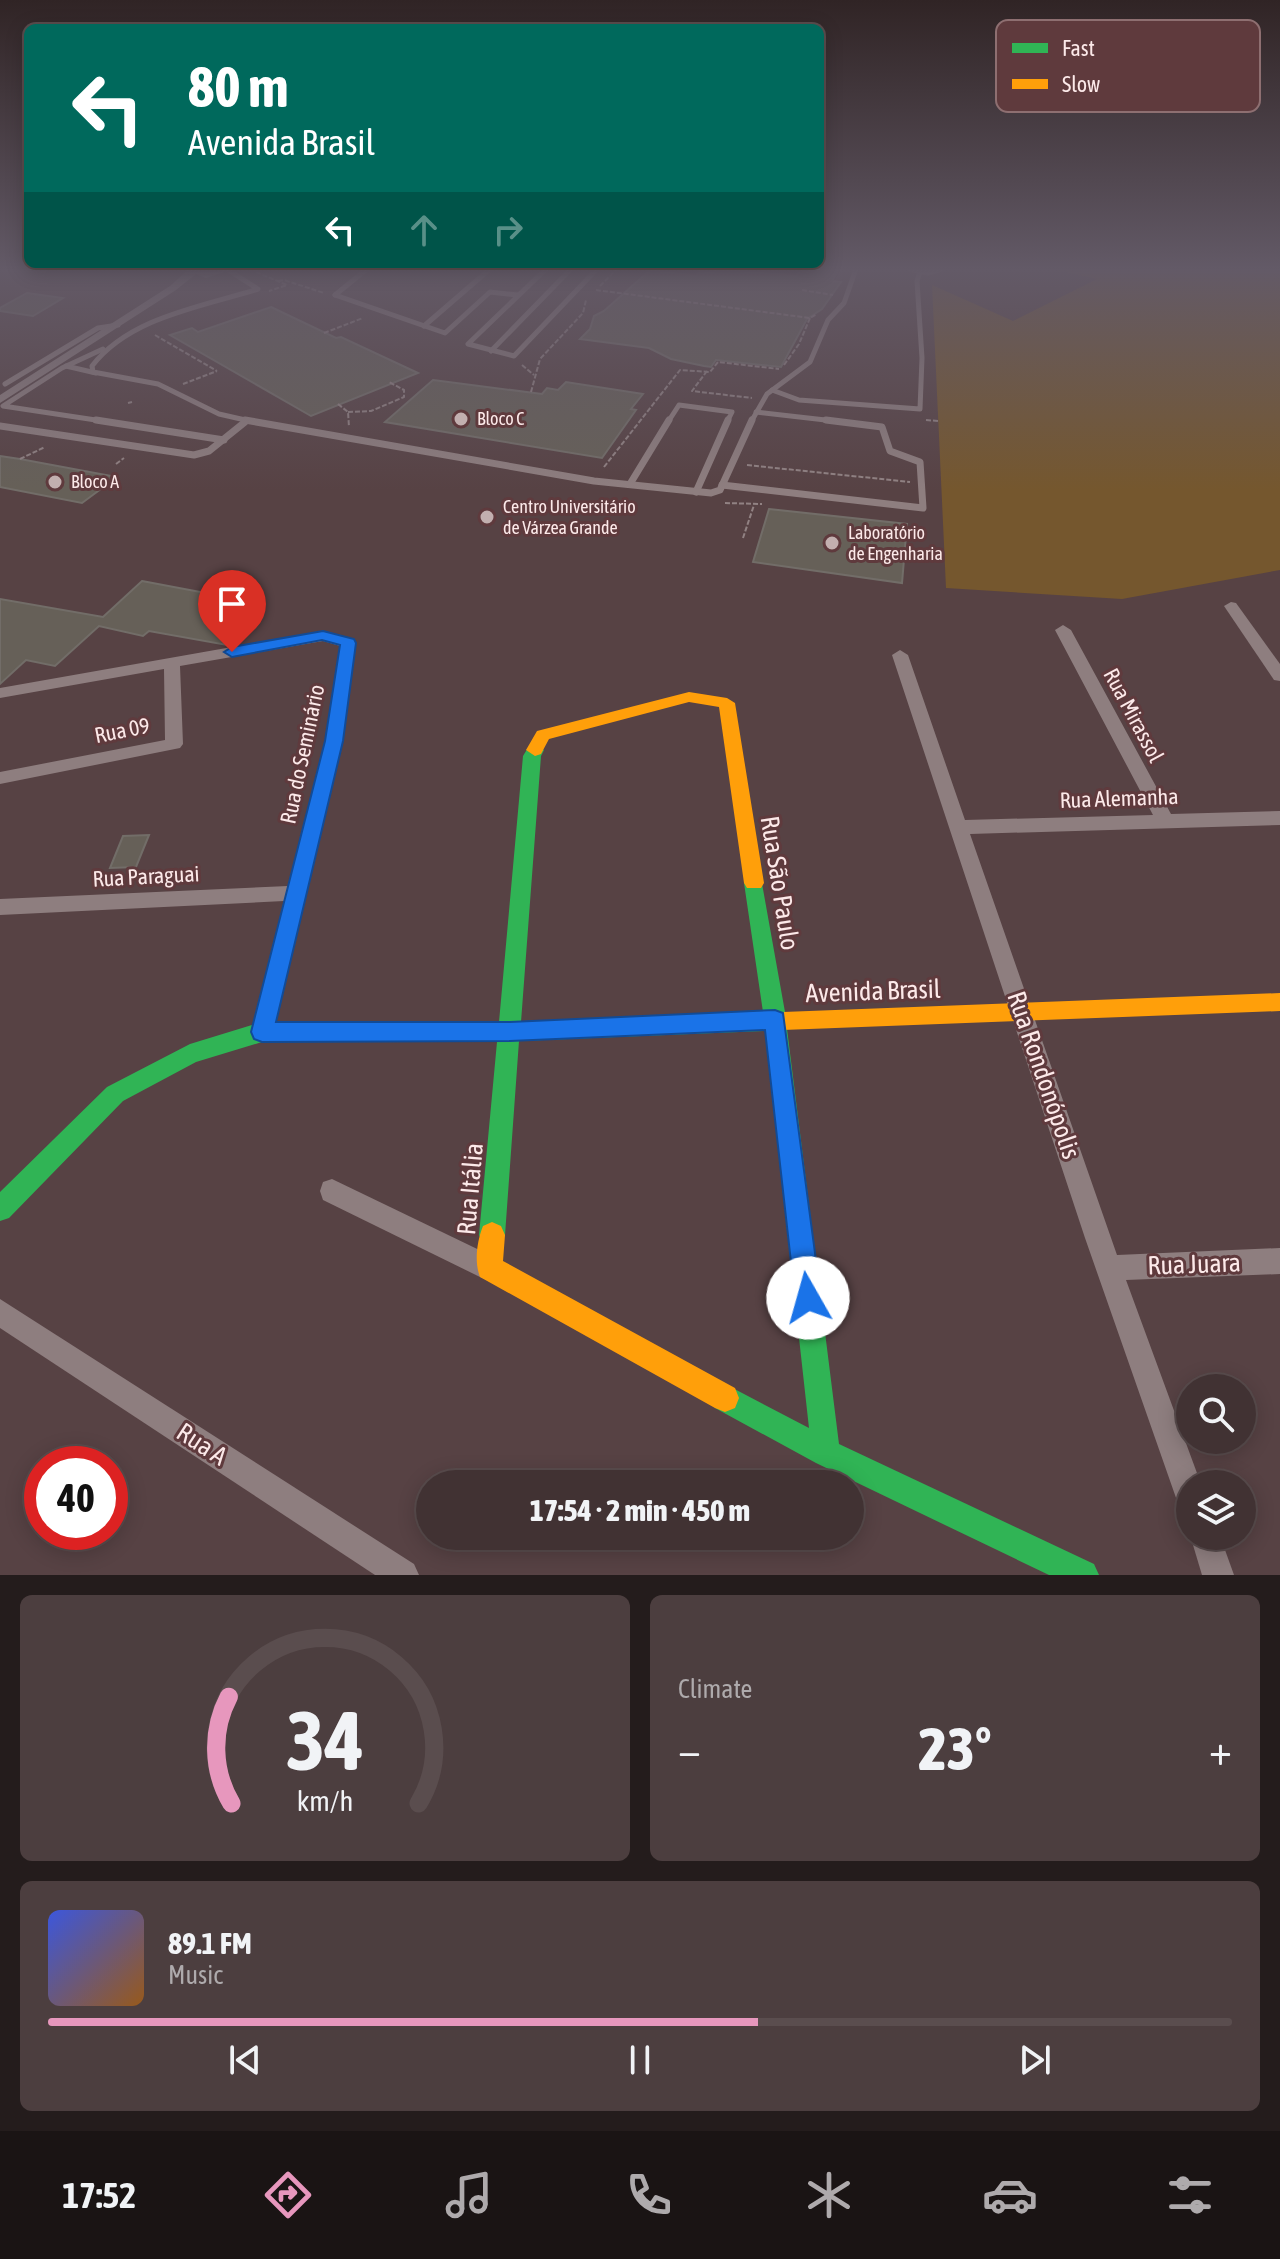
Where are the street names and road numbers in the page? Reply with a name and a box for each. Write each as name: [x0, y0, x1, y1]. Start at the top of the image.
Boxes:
street label: Rua Mirassol: [1098, 664, 1170, 767]
street label: Rua do Seminário: [275, 682, 329, 826]
street label: Rua 09: [92, 712, 152, 748]
street label: Rua Alemanha: [1059, 783, 1179, 813]
street label: Rua São Paulo: [755, 814, 805, 952]
street label: Rua Paraguai: [92, 860, 200, 892]
street label: Avenida Brasil: [805, 974, 941, 1008]
street label: Rua Rondonópolis: [1001, 987, 1087, 1163]
street label: Rua Itália: [451, 1142, 489, 1236]
street label: Rua Juara: [1147, 1247, 1241, 1281]
street label: Rua A: [171, 1417, 233, 1471]

